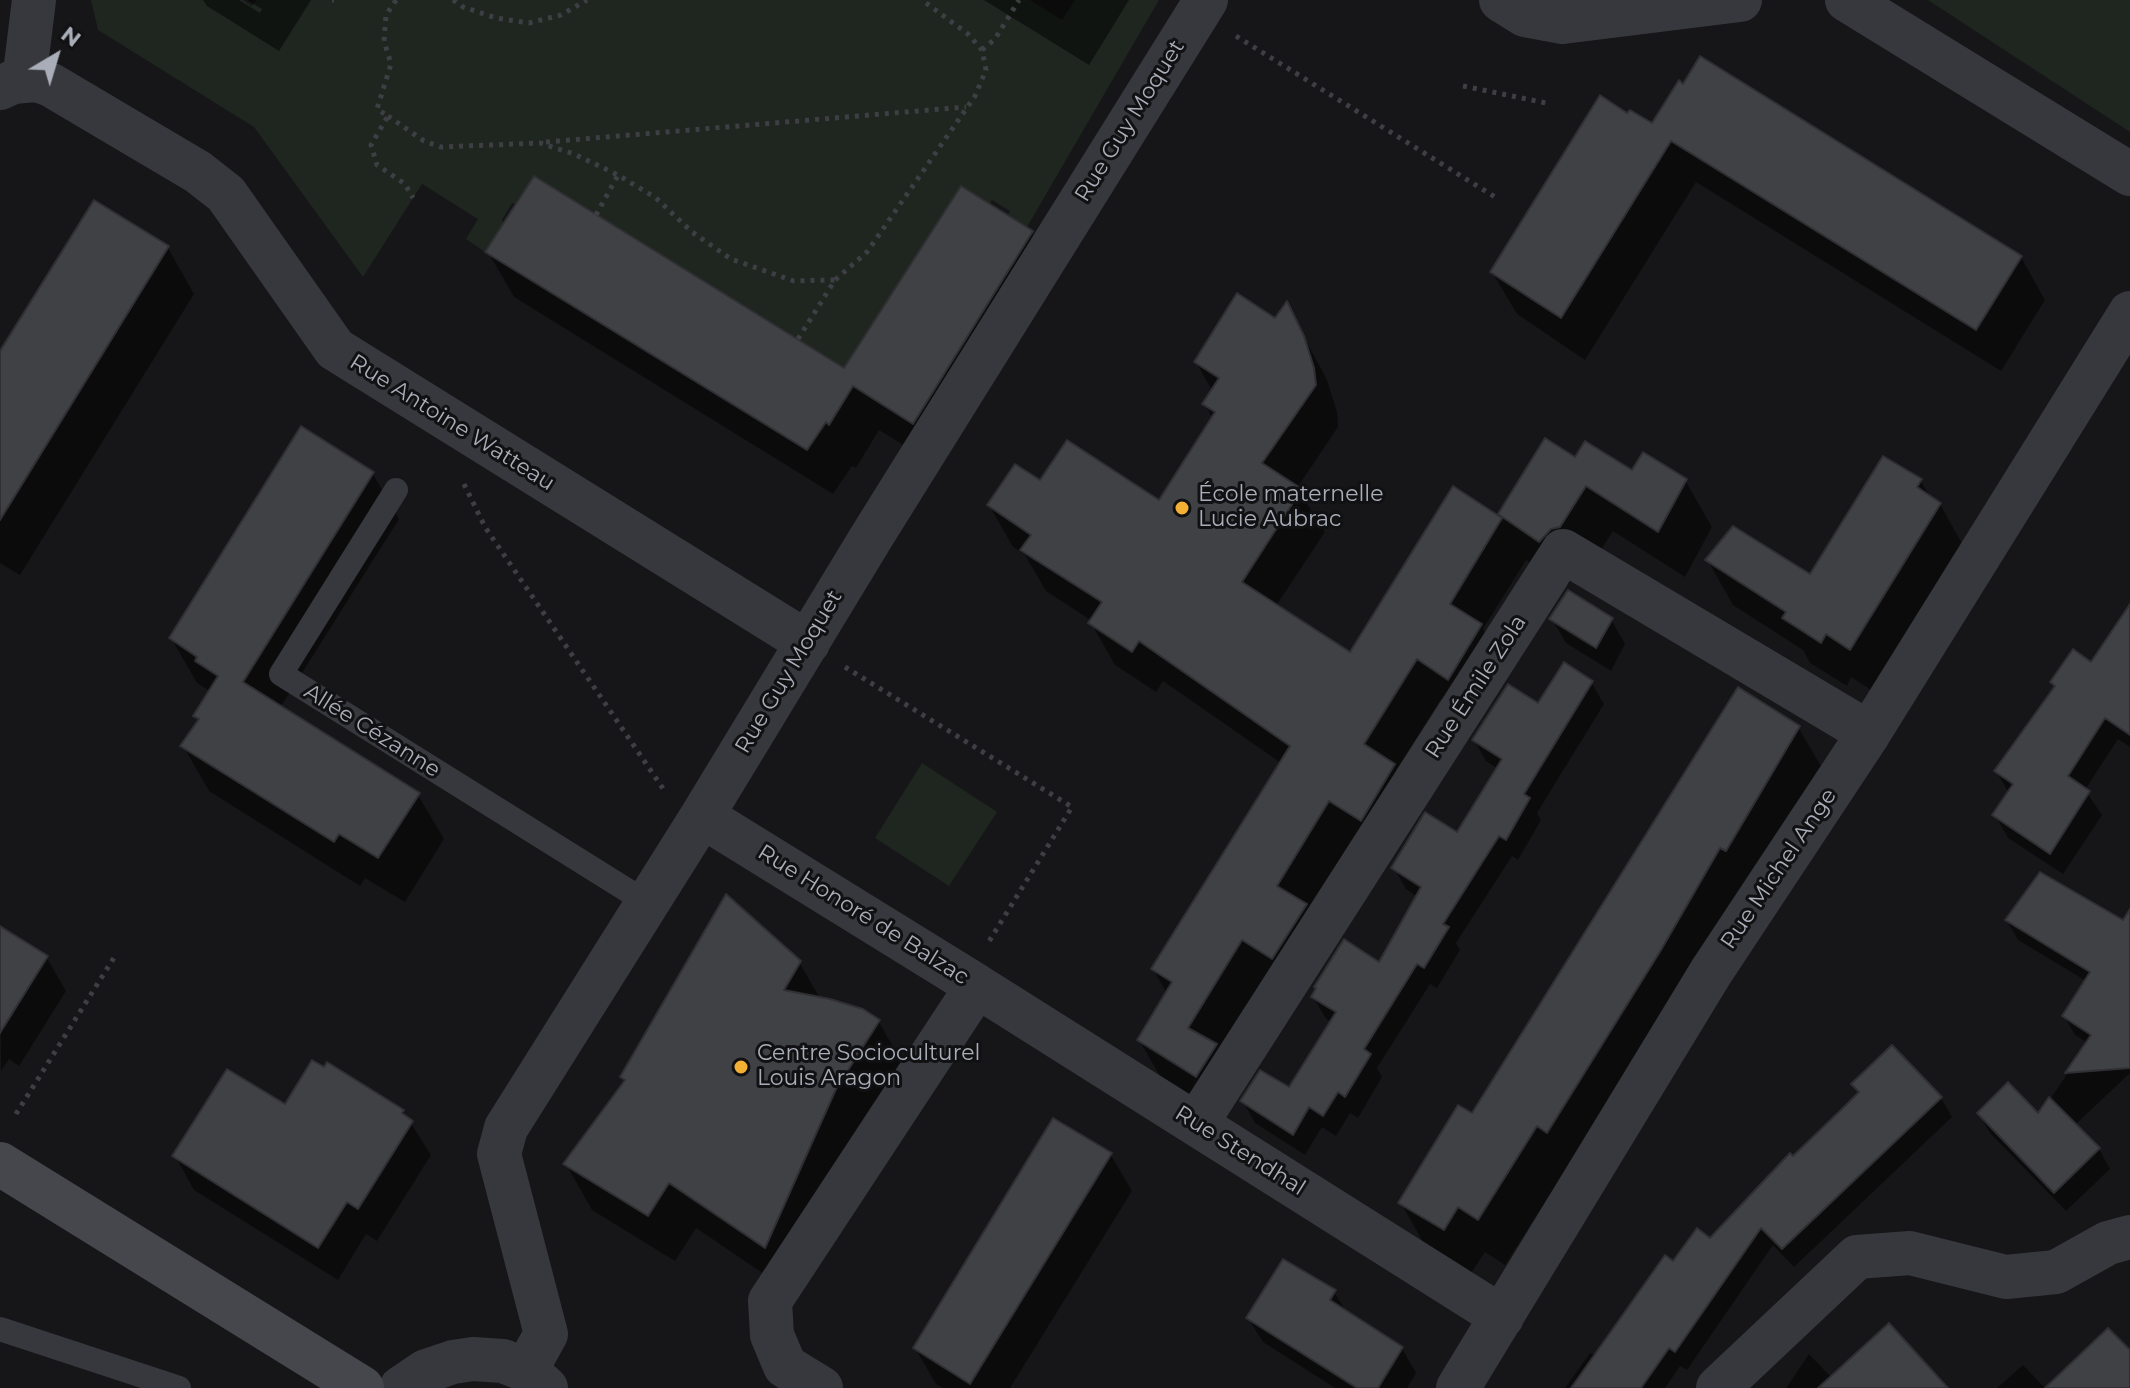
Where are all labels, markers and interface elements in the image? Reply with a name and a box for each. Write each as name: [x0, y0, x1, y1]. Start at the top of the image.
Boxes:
north arrow: [16, 16, 96, 96]
text: N: [56, 21, 86, 53]
street label: Rue Guy Moquet: [1070, 35, 1190, 207]
street label: Rue Antoine Watteau: [345, 349, 559, 497]
place label: École maternelle Lucie Aubrac: [1198, 482, 1384, 534]
marker: École maternelle Lucie Aubrac: [1173, 499, 1191, 517]
street label: Rue Guy Moquet: [730, 586, 848, 758]
street label: Rue Émile Zola: [1420, 610, 1532, 764]
street label: Allée Cézanne: [299, 679, 445, 783]
street label: Rue Michel Ange: [1716, 784, 1842, 954]
street label: Rue Honoré de Balzac: [753, 839, 973, 991]
place label: Centre Socioculturel Louis Aragon: [757, 1041, 980, 1092]
marker: Centre Socioculturel Louis Aragon: [732, 1058, 750, 1076]
street label: Rue Stendhal: [1170, 1100, 1310, 1202]

